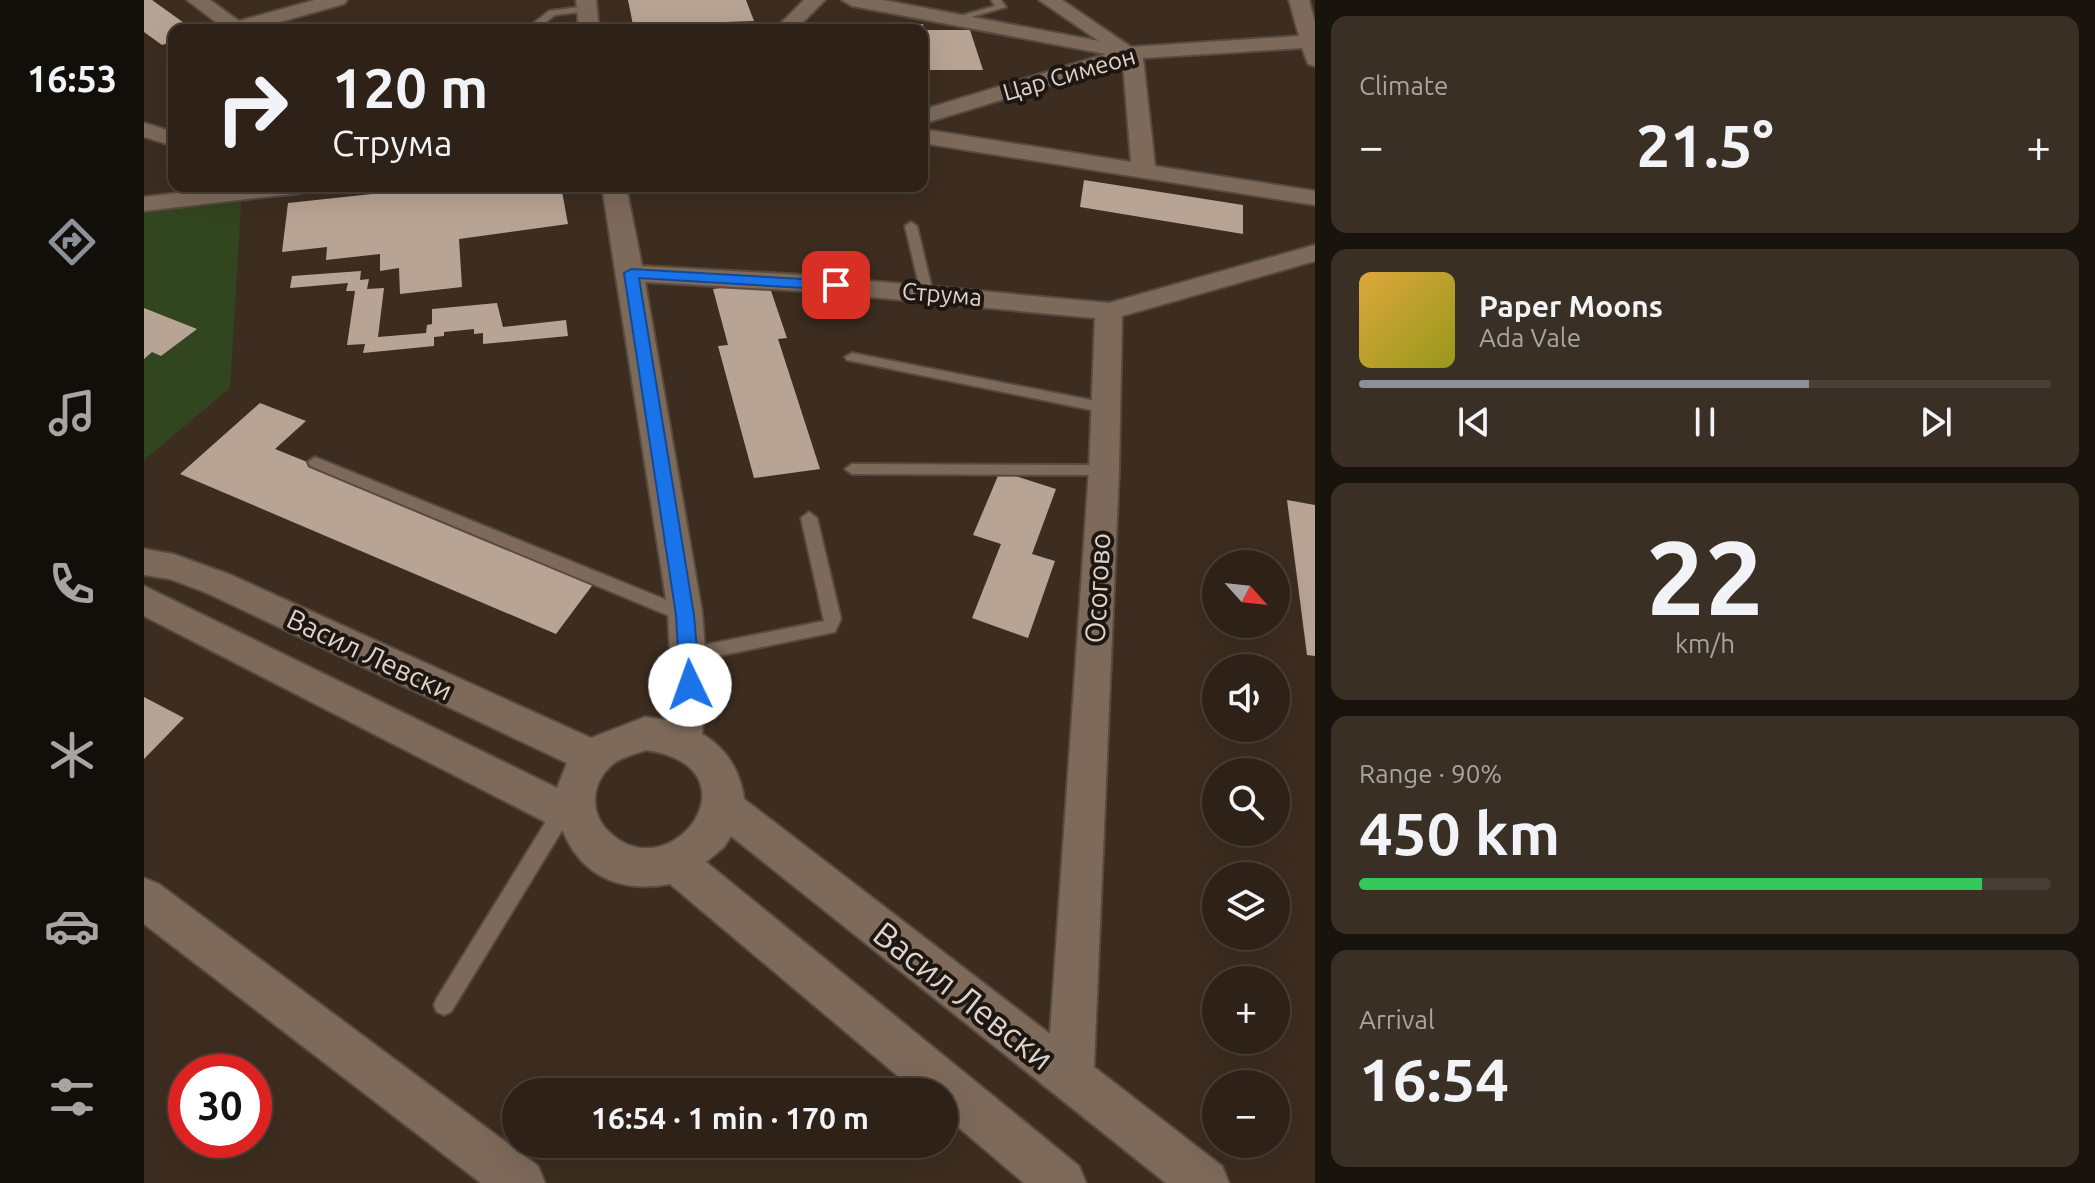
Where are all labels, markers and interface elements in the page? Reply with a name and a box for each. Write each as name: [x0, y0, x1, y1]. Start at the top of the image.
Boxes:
street label: Цар Симеон: [1000, 42, 1138, 106]
icon: right: [200, 56, 304, 160]
text: 120 m: [332, 56, 488, 119]
text: 16:53: [27, 58, 117, 99]
text: Climate: [1359, 71, 1448, 100]
text: 21.5°: [1636, 111, 1774, 178]
text: −: [1359, 121, 1384, 170]
text: +: [2026, 121, 2051, 170]
text: Струма: [332, 122, 452, 163]
icon: directions: [44, 214, 100, 270]
pin: [802, 251, 870, 319]
icon: arrive: [814, 263, 858, 307]
street label: Струма: [901, 277, 983, 311]
text: Paper Moons: [1479, 289, 1663, 323]
text: Ada Vale: [1479, 323, 1581, 352]
icon: music: [44, 385, 100, 441]
icon: previous: [1452, 400, 1496, 444]
icon: pause: [1683, 400, 1727, 444]
icon: next: [1914, 400, 1958, 444]
text: 22: [1646, 518, 1764, 635]
street label: Осогово: [1079, 532, 1115, 644]
north arrow: [1202, 550, 1290, 638]
map controls: [1202, 550, 1290, 1158]
icon: phone: [44, 556, 100, 612]
street label: Васил Левски: [282, 602, 458, 706]
text: km/h: [1675, 629, 1735, 658]
position arrow: [648, 643, 732, 727]
button: sound: [1202, 654, 1290, 742]
icon: climate: [44, 727, 100, 783]
button: search: [1202, 758, 1290, 846]
text: Range · 90%: [1359, 759, 1502, 788]
text: 450 km: [1359, 799, 1560, 866]
button: layers: [1202, 862, 1290, 950]
icon: car: [44, 898, 100, 954]
street label: Васил Левски: [867, 913, 1061, 1077]
button: +: [1202, 966, 1290, 1054]
text: Arrival: [1359, 1005, 1435, 1034]
text: 16:54: [1359, 1045, 1509, 1112]
speed limit sign: 30: [168, 1054, 272, 1158]
icon: filters: [44, 1069, 100, 1125]
button: −: [1202, 1070, 1290, 1158]
text: 16:54 · 1 min · 170 m: [591, 1101, 869, 1135]

